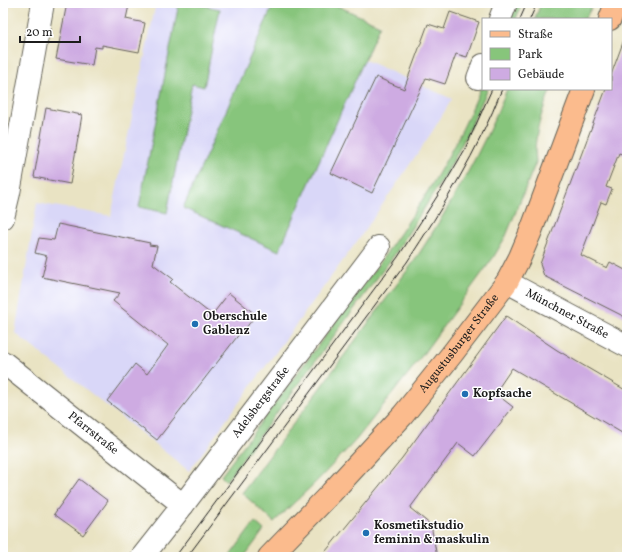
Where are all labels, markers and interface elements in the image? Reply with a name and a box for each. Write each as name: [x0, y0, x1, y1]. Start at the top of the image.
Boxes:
scale bar: [20, 18, 80, 44]
legend: [482, 18, 612, 90]
text: 20 m: [26, 25, 53, 41]
text: Straße: [518, 27, 553, 43]
text: Park: [518, 47, 543, 63]
text: Gebäude: [518, 67, 565, 83]
street label: Münchner Straße: [523, 285, 612, 343]
street label: Augustusburger Straße: [416, 291, 503, 397]
place label: Oberschule Gablenz: [203, 309, 267, 339]
marker: Oberschule Gablenz: [190, 319, 200, 329]
street label: Adelsbergstraße: [228, 363, 294, 442]
place label: Kopfsache: [473, 386, 532, 402]
marker: Kopfsache: [460, 389, 470, 399]
street label: Pfarrstraße: [64, 408, 122, 459]
place label: Kosmetikstudio feminin & maskulin: [374, 518, 489, 548]
marker: Kosmetikstudio feminin & maskulin: [361, 528, 371, 538]

